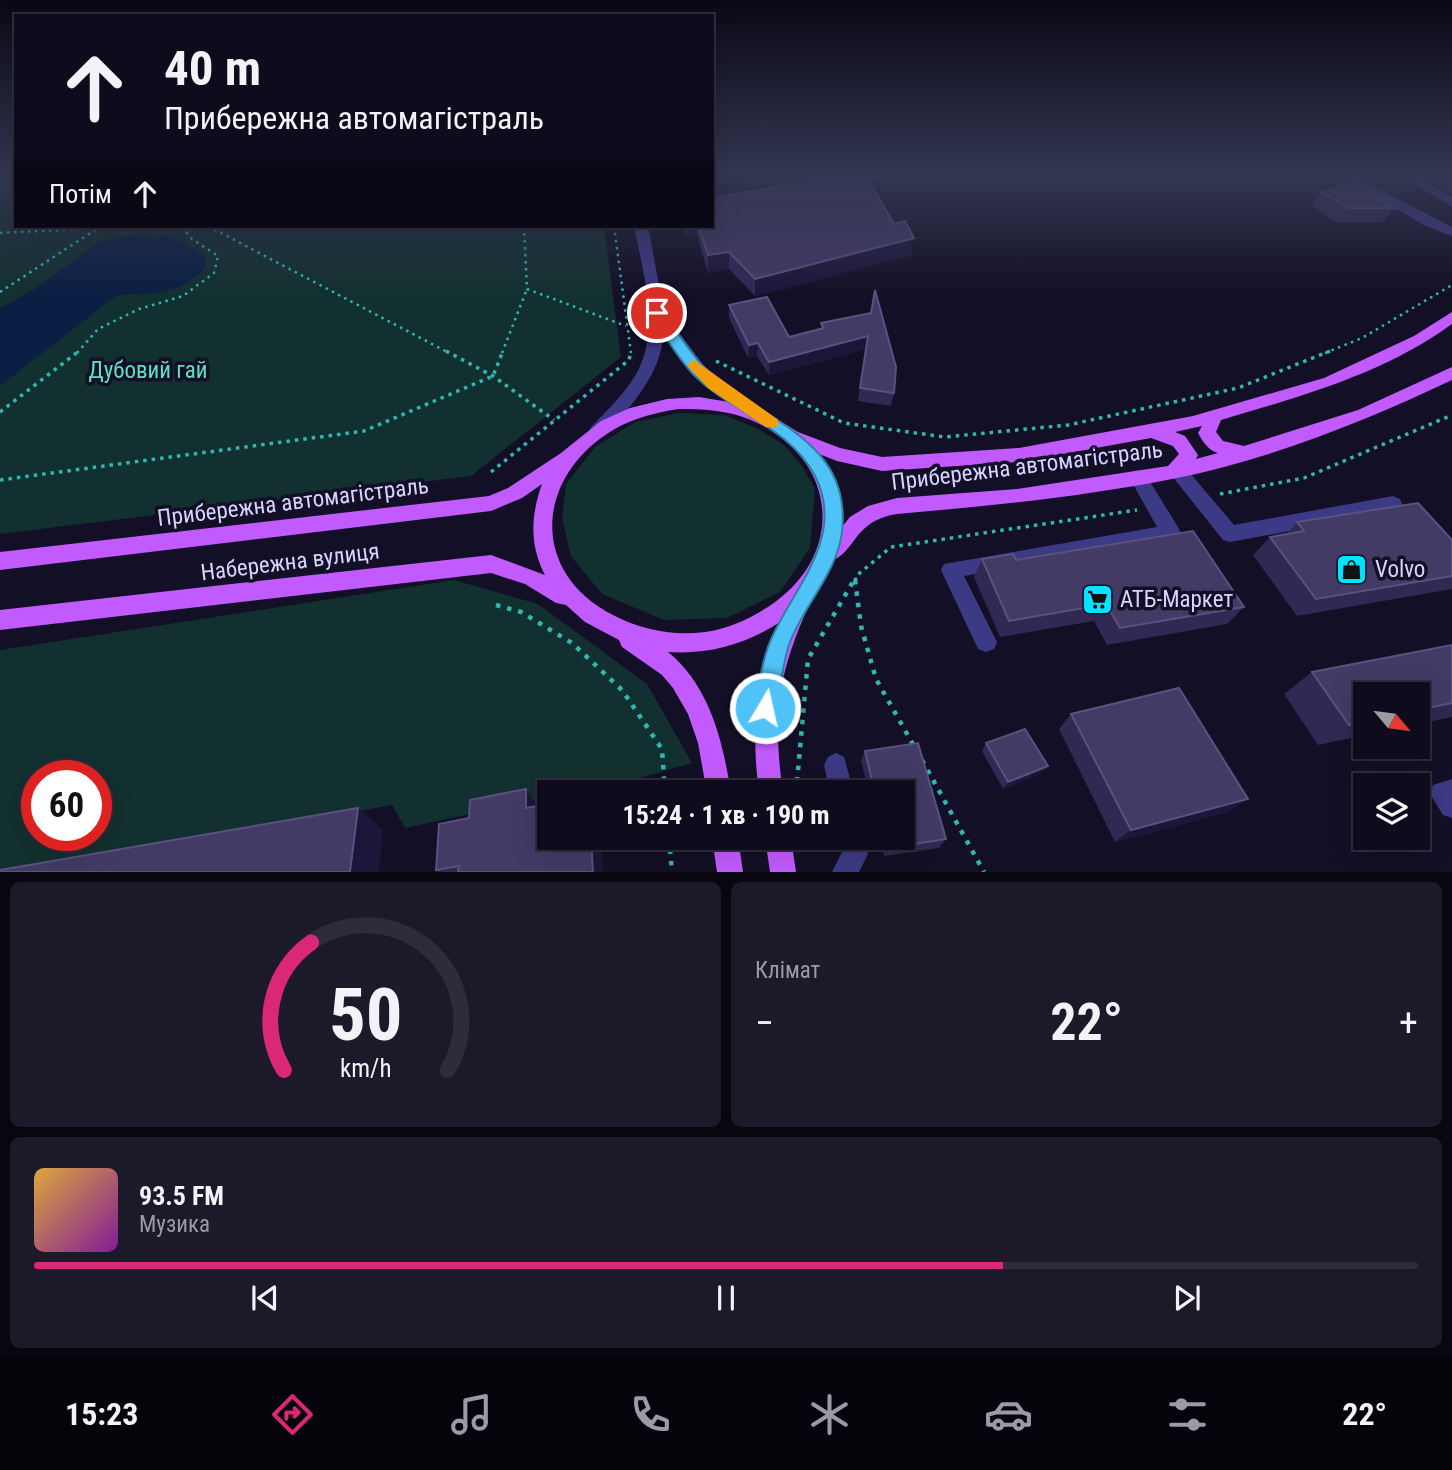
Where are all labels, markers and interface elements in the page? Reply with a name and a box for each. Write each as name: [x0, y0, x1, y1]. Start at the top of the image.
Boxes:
text: 40 m: [164, 40, 261, 97]
icon: ahead: [49, 42, 140, 133]
text: Прибережна автомагістраль: [164, 99, 544, 137]
icon: ahead: [126, 175, 164, 213]
text: Потім: [49, 179, 112, 209]
pin: [627, 283, 687, 343]
icon: arrive: [638, 294, 676, 332]
park label: Дубовий гай: [88, 357, 208, 384]
street label: Прибережна автомагістраль: [890, 436, 1164, 496]
street label: Прибережна автомагістраль: [156, 472, 430, 532]
street label: Набережна вулиця: [199, 538, 381, 586]
shop icon: Volvo: [1335, 552, 1369, 586]
place label: Volvo: [1375, 556, 1425, 583]
supermarket icon: АТБ-Маркет: [1080, 582, 1114, 616]
place label: АТБ-Маркет: [1120, 586, 1233, 613]
position arrow: [728, 671, 802, 745]
north arrow: [1353, 682, 1430, 760]
map controls: [1353, 682, 1430, 850]
speed limit sign: 60: [21, 760, 112, 851]
button: layers: [1353, 773, 1430, 850]
text: 15:24 · 1 хв · 190 m: [623, 800, 829, 830]
text: Клімат: [755, 957, 820, 984]
text: 50: [329, 973, 402, 1059]
text: 22°: [1050, 992, 1123, 1053]
text: −: [755, 1001, 774, 1045]
text: +: [1399, 1001, 1418, 1045]
text: km/h: [340, 1054, 391, 1083]
text: 93.5 FM: [139, 1181, 224, 1211]
text: Музика: [139, 1211, 210, 1238]
icon: previous: [246, 1279, 284, 1317]
icon: pause: [707, 1279, 745, 1317]
icon: next: [1168, 1279, 1206, 1317]
icon: directions: [268, 1390, 317, 1439]
icon: music: [447, 1390, 496, 1439]
icon: phone: [626, 1390, 675, 1439]
icon: climate: [805, 1390, 854, 1439]
icon: car: [984, 1390, 1033, 1439]
icon: filters: [1163, 1390, 1212, 1439]
text: 15:23: [65, 1395, 138, 1433]
text: 22°: [1342, 1395, 1387, 1433]

